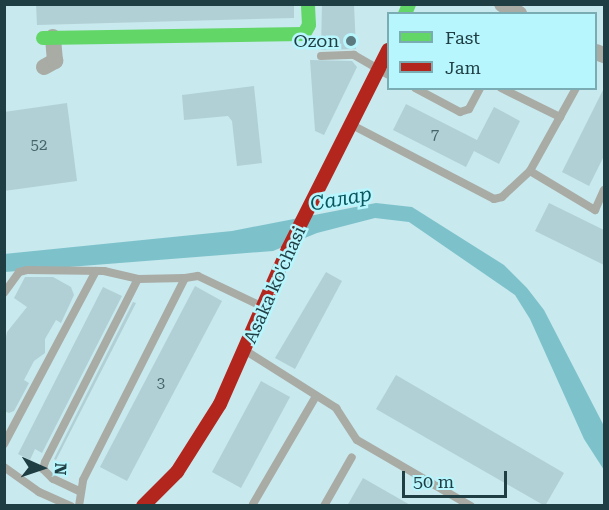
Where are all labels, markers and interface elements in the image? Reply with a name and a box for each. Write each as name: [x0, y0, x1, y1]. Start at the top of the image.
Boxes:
legend: [387, 12, 597, 90]
text: Fast: [445, 27, 480, 48]
place label: Ozon: [294, 30, 339, 52]
marker: Ozon: [344, 34, 358, 48]
text: Jam: [445, 57, 481, 78]
house number: 7: [431, 126, 439, 144]
house number: 52: [31, 137, 47, 155]
water label: Салар: [308, 182, 374, 216]
street label: Asaka ko'chasi: [240, 223, 310, 347]
house number: 3: [157, 375, 165, 393]
north arrow: [12, 438, 72, 498]
scale bar: [405, 459, 510, 497]
text: N: [51, 462, 70, 476]
text: 50 m: [413, 471, 454, 492]

